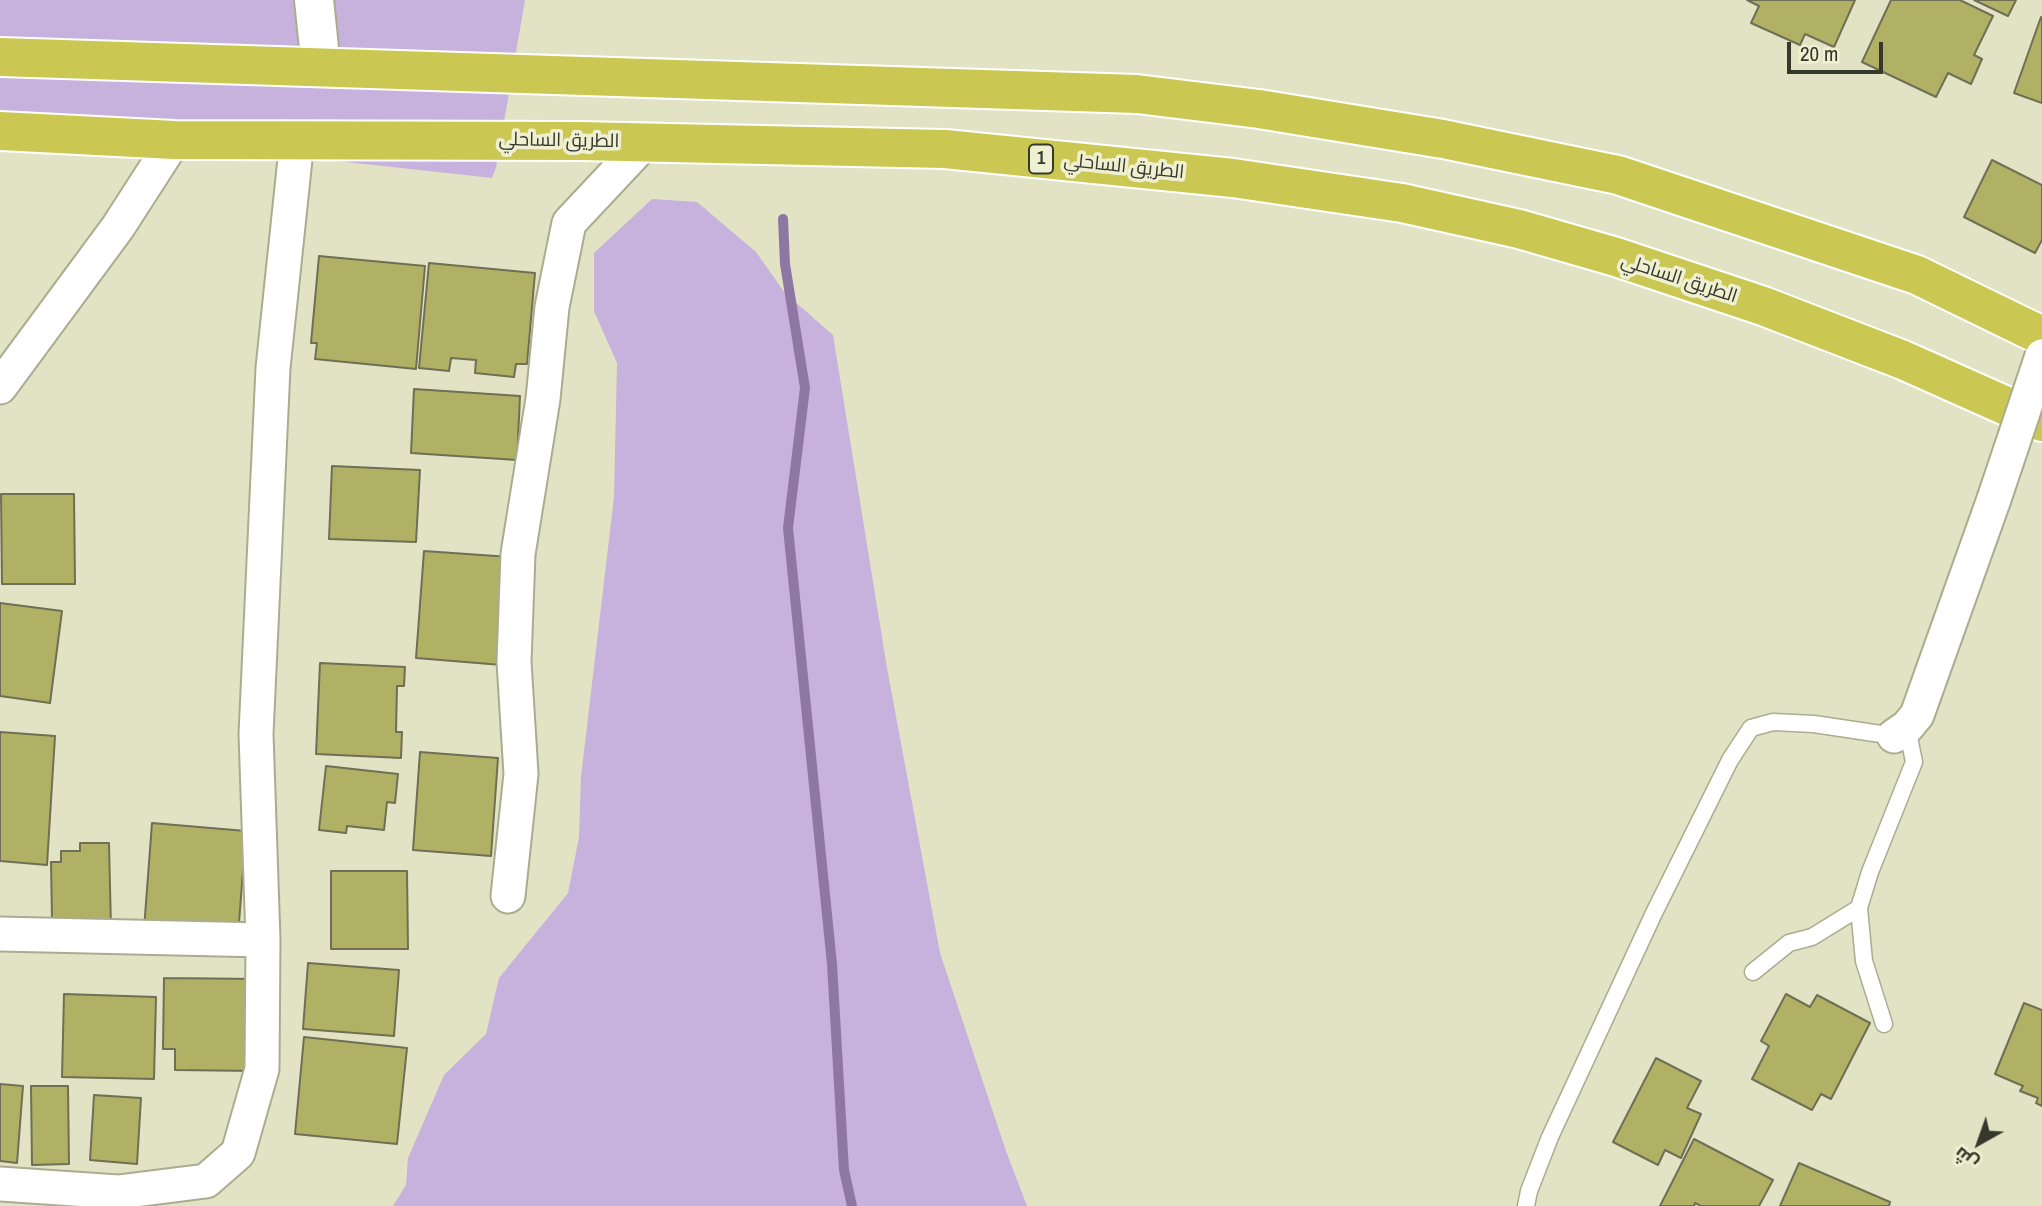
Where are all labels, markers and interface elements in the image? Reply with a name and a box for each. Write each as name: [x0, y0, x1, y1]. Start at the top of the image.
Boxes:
scale bar: [1790, 28, 1886, 72]
text: 20 m: [1800, 39, 1838, 68]
street label: الطريق الساحلي: [498, 129, 620, 153]
road number: 1: [1029, 144, 1053, 174]
street label: الطريق الساحلي: [1063, 149, 1185, 185]
street label: الطريق الساحلي: [1618, 249, 1740, 309]
north arrow: [1944, 1108, 2014, 1178]
text: ش: [1948, 1141, 1983, 1177]

